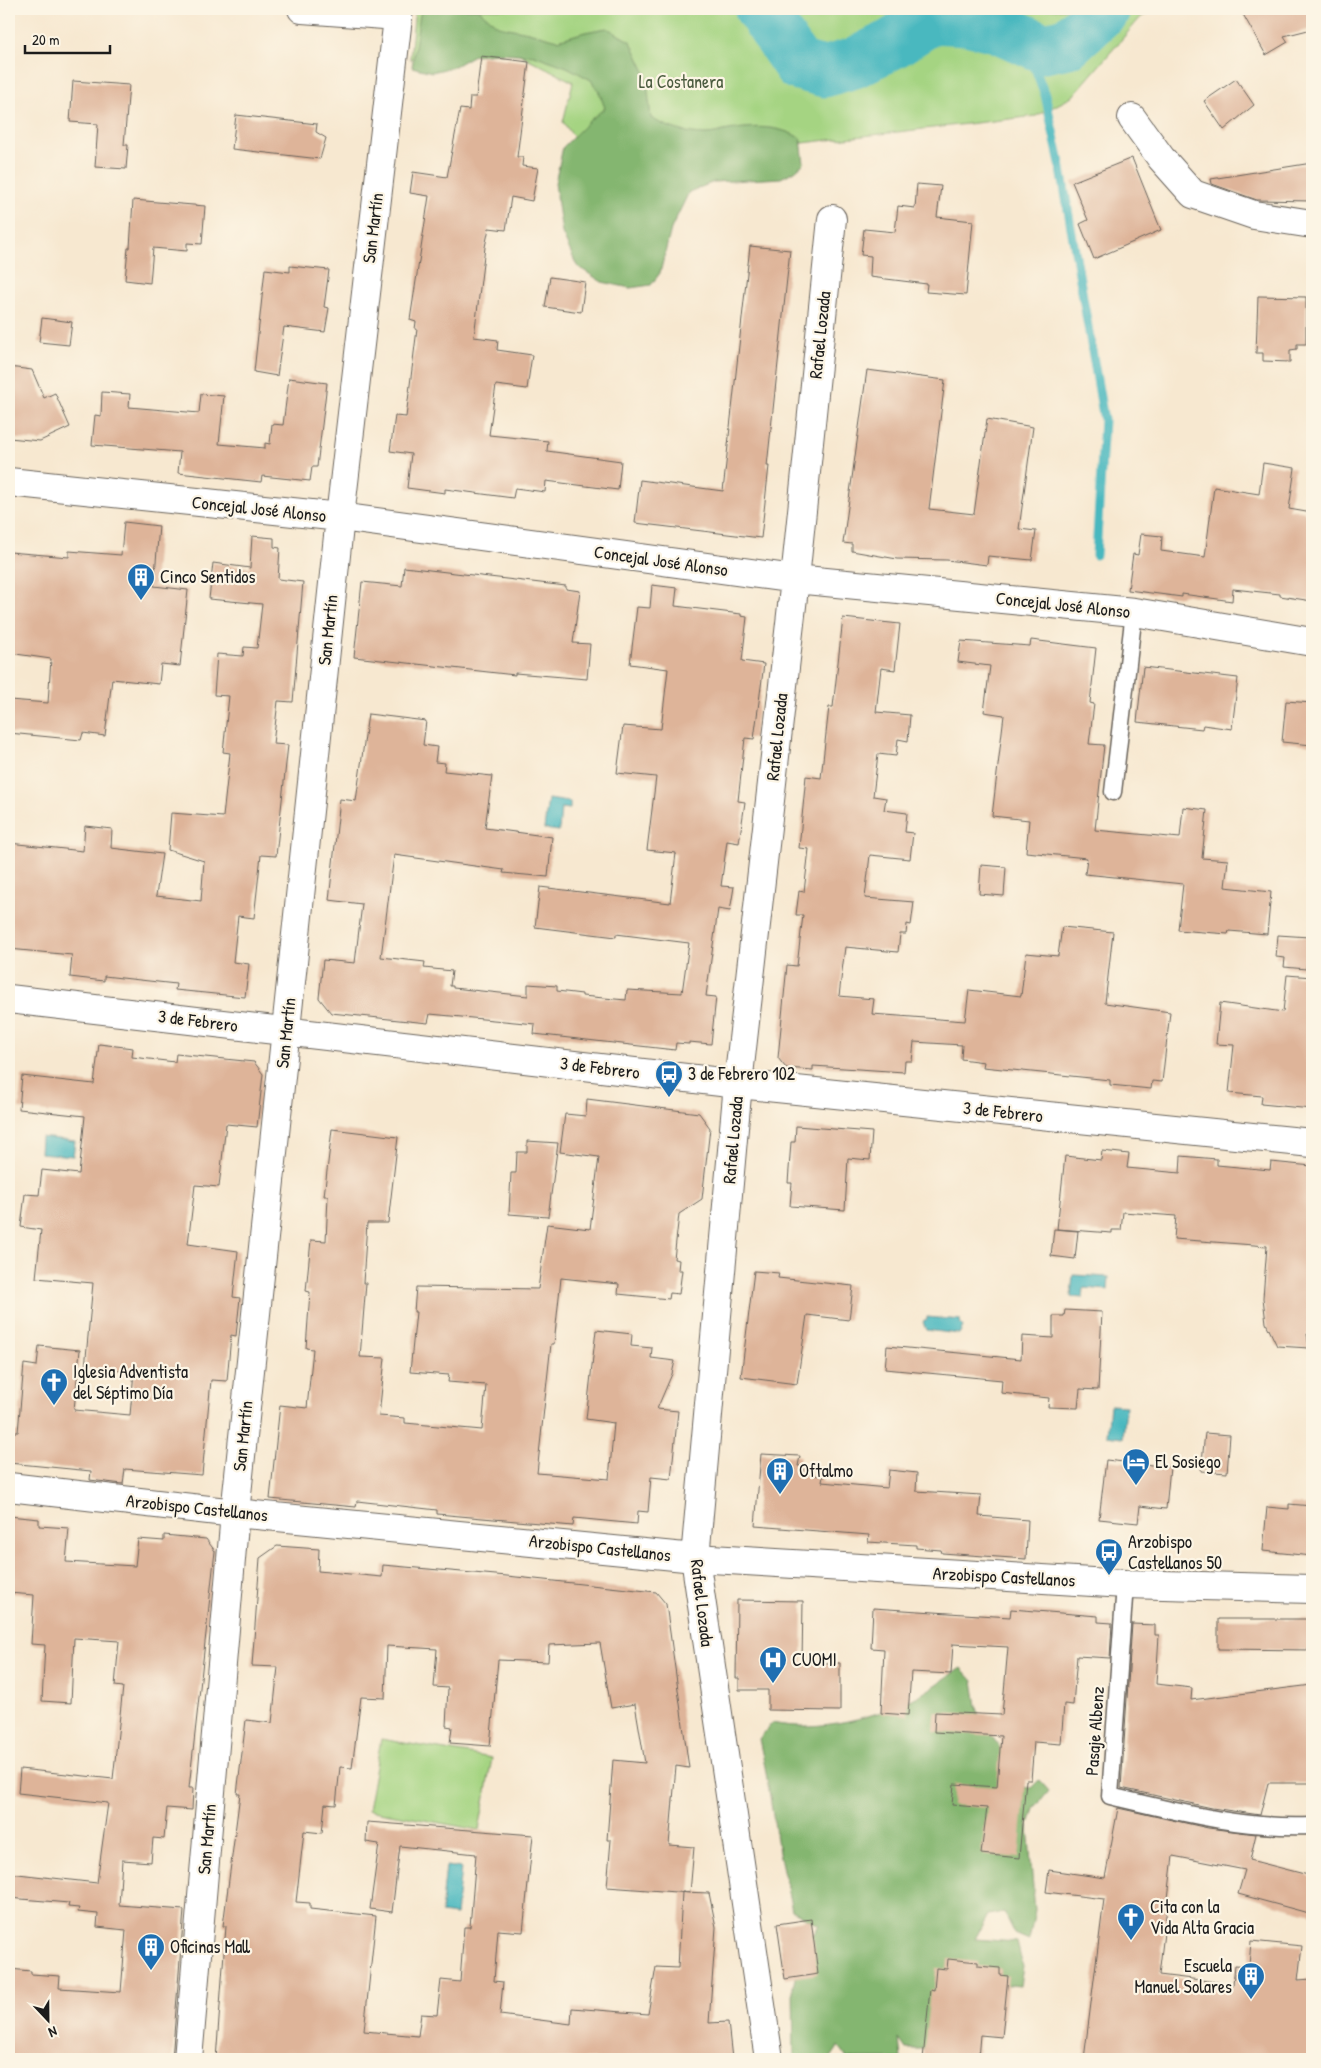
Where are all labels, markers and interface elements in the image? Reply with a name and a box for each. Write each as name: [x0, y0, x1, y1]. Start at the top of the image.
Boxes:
scale bar: [25, 22, 110, 54]
text: 20 m: [32, 29, 59, 50]
park label: La Costanera: [639, 69, 723, 94]
street label: San Martín: [356, 191, 389, 265]
street label: Rafael Lozada: [802, 290, 837, 380]
street label: Concejal José Alonso: [191, 489, 327, 528]
street label: Concejal José Alonso: [593, 539, 730, 582]
building icon: Cinco Sentidos: [126, 562, 156, 601]
place label: Cinco Sentidos: [160, 564, 255, 589]
street label: Concejal José Alonso: [995, 585, 1131, 624]
street label: San Martín: [311, 594, 344, 666]
street label: Rafael Lozada: [759, 692, 794, 782]
street label: San Martín: [269, 997, 302, 1069]
street label: 3 de Febrero: [157, 1003, 239, 1038]
street label: 3 de Febrero: [559, 1050, 641, 1085]
bus stop icon: 3 de Febrero 102: [654, 1059, 684, 1098]
place label: 3 de Febrero 102: [688, 1061, 796, 1086]
street label: Rafael Lozada: [716, 1095, 749, 1185]
street label: 3 de Febrero: [962, 1095, 1044, 1128]
place label: Iglesia Adventista del Séptimo Día: [73, 1359, 188, 1405]
church icon: Iglesia Adventista del Séptimo Día: [39, 1367, 69, 1406]
street label: San Martín: [226, 1400, 259, 1472]
hotel icon: El Sosiego: [1121, 1447, 1151, 1486]
place label: El Sosiego: [1155, 1449, 1221, 1474]
building icon: Oftalmo: [765, 1456, 795, 1495]
place label: Oftalmo: [799, 1458, 853, 1483]
street label: Arzobispo Castellanos: [125, 1488, 269, 1527]
street label: Arzobispo Castellanos: [528, 1528, 672, 1567]
place label: Arzobispo Castellanos 50: [1128, 1529, 1222, 1575]
bus stop icon: Arzobispo Castellanos 50: [1094, 1537, 1124, 1576]
street label: Rafael Lozada: [685, 1558, 720, 1648]
street label: Arzobispo Castellanos: [932, 1560, 1076, 1593]
hospital icon: CUOMI: [758, 1645, 788, 1684]
place label: CUOMI: [792, 1647, 837, 1672]
street label: Pasaje Albenz: [1079, 1685, 1110, 1776]
street label: San Martín: [191, 1803, 222, 1875]
place label: Cita con la Vida Alta Gracia: [1150, 1894, 1254, 1940]
church icon: Cita con la Vida Alta Gracia: [1116, 1902, 1146, 1941]
building icon: Oficinas Mall: [136, 1932, 166, 1971]
place label: Oficinas Mall: [170, 1934, 250, 1959]
place label: Escuela Manuel Solares: [1134, 1953, 1232, 1999]
building icon: Escuela Manuel Solares: [1236, 1961, 1266, 2000]
north arrow: [22, 1996, 72, 2046]
text: N: [46, 2022, 60, 2043]

